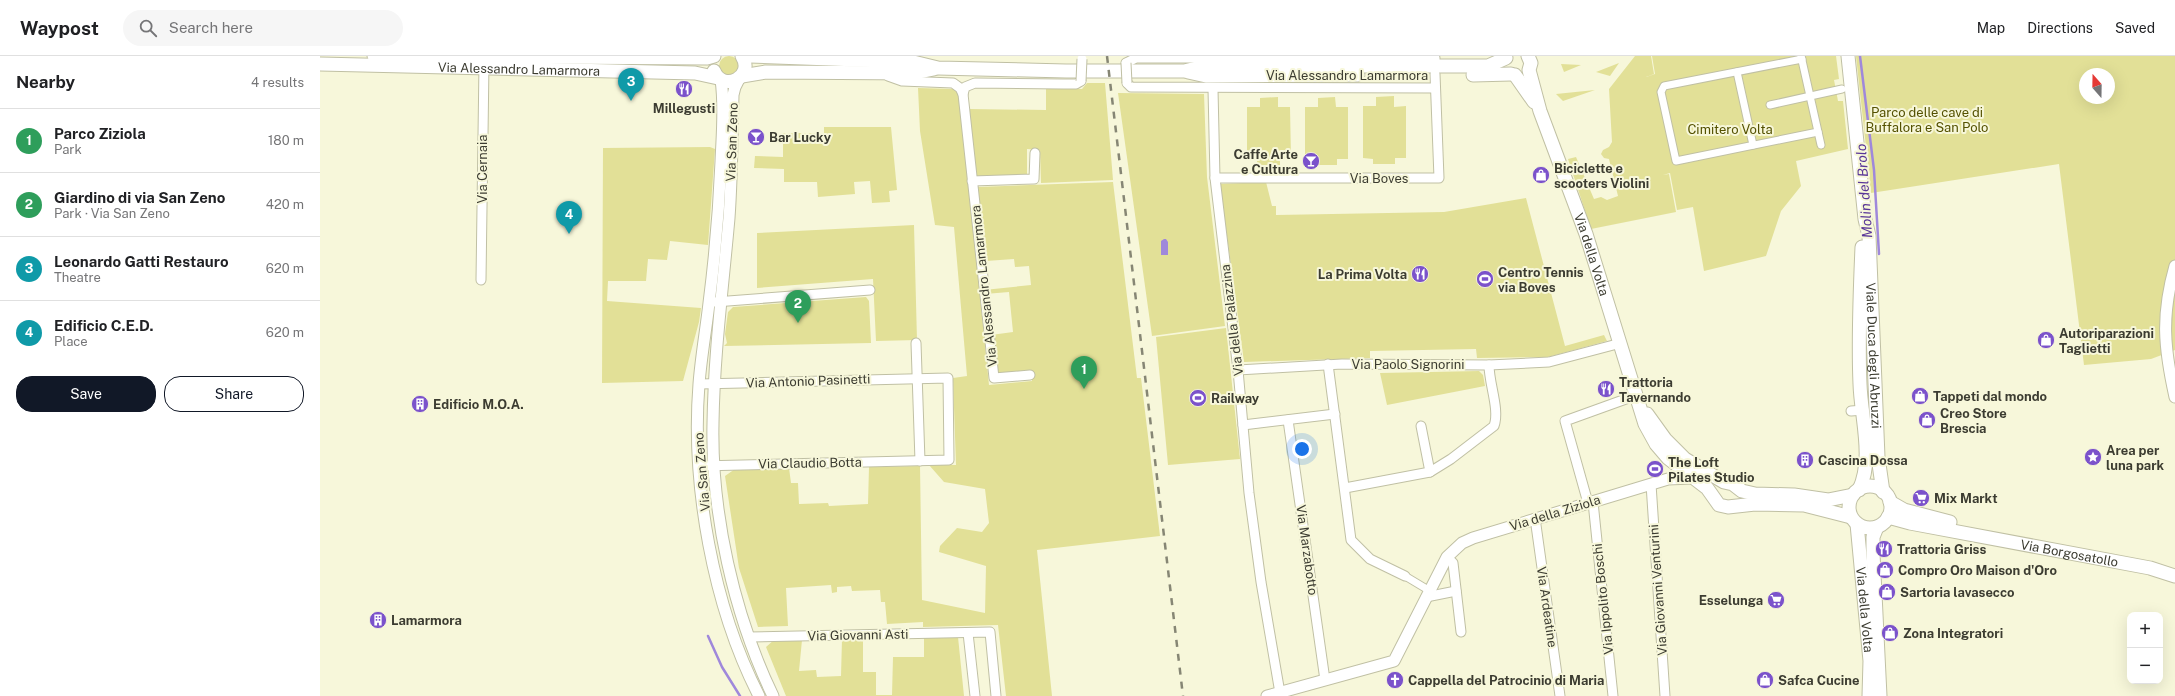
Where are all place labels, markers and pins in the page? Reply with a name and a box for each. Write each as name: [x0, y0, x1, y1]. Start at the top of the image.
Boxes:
pin: 3: [618, 68, 644, 101]
restaurant icon: Millegusti: [674, 79, 694, 99]
place label: Millegusti: [653, 101, 715, 116]
bar icon: Bar Lucky: [746, 127, 766, 147]
place label: Bar Lucky: [769, 130, 832, 145]
place label: Caffe Arte e Cultura: [1234, 147, 1298, 177]
bar icon: Caffe Arte e Cultura: [1301, 151, 1321, 171]
place label: Biciclette e scooters Violini: [1554, 161, 1649, 191]
shop icon: Biciclette e scooters Violini: [1531, 165, 1551, 185]
pin: 4: [556, 201, 582, 234]
restaurant icon: La Prima Volta: [1410, 264, 1430, 284]
place label: Centro Tennis via Boves: [1498, 265, 1584, 295]
place label: La Prima Volta: [1318, 267, 1407, 282]
sports icon: Centro Tennis via Boves: [1475, 269, 1495, 289]
pin: 2: [785, 290, 811, 323]
place label: Autoriparazioni Taglietti: [2059, 326, 2154, 356]
shop icon: Autoriparazioni Taglietti: [2036, 330, 2056, 350]
pin: 1: [1071, 356, 1097, 389]
place label: Trattoria Tavernando: [1619, 375, 1691, 405]
restaurant icon: Trattoria Tavernando: [1596, 379, 1616, 399]
shop icon: Tappeti dal mondo: [1910, 386, 1930, 406]
sports icon: Railway: [1188, 388, 1208, 408]
place label: Tappeti dal mondo: [1933, 389, 2047, 404]
place label: Railway: [1211, 391, 1260, 406]
building icon: Edificio M.O.A.: [410, 394, 430, 414]
place label: Edificio M.O.A.: [433, 397, 524, 412]
place label: Creo Store Brescia: [1940, 406, 2007, 436]
shop icon: Creo Store Brescia: [1917, 410, 1937, 430]
place label: Area per luna park: [2106, 443, 2164, 473]
place icon: Area per luna park: [2083, 447, 2103, 467]
building icon: Cascina Dossa: [1795, 450, 1815, 470]
place label: Cascina Dossa: [1818, 453, 1908, 468]
place label: The Loft Pilates Studio: [1668, 455, 1755, 485]
sports icon: The Loft Pilates Studio: [1645, 459, 1665, 479]
supermarket icon: Mix Markt: [1911, 488, 1931, 508]
place label: Mix Markt: [1934, 491, 1998, 506]
restaurant icon: Trattoria Griss: [1874, 539, 1894, 559]
place label: Trattoria Griss: [1897, 542, 1986, 557]
shop icon: Compro Oro Maison d'Oro: [1875, 560, 1895, 580]
place label: Compro Oro Maison d'Oro: [1898, 563, 2057, 578]
shop icon: Sartoria lavasecco: [1877, 582, 1897, 602]
place label: Sartoria lavasecco: [1900, 585, 2015, 600]
supermarket icon: Esselunga: [1766, 590, 1786, 610]
place label: Esselunga: [1699, 593, 1763, 608]
building icon: Lamarmora: [368, 610, 388, 630]
place label: Lamarmora: [391, 613, 462, 628]
shop icon: Zona Integratori: [1880, 623, 1900, 643]
place label: Zona Integratori: [1903, 626, 2003, 641]
church icon: Cappella del Patrocinio di Maria: [1385, 670, 1405, 690]
shop icon: Safca Cucine: [1755, 670, 1775, 690]
place label: Cappella del Patrocinio di Maria: [1408, 673, 1604, 688]
place label: Safca Cucine: [1778, 673, 1860, 688]

